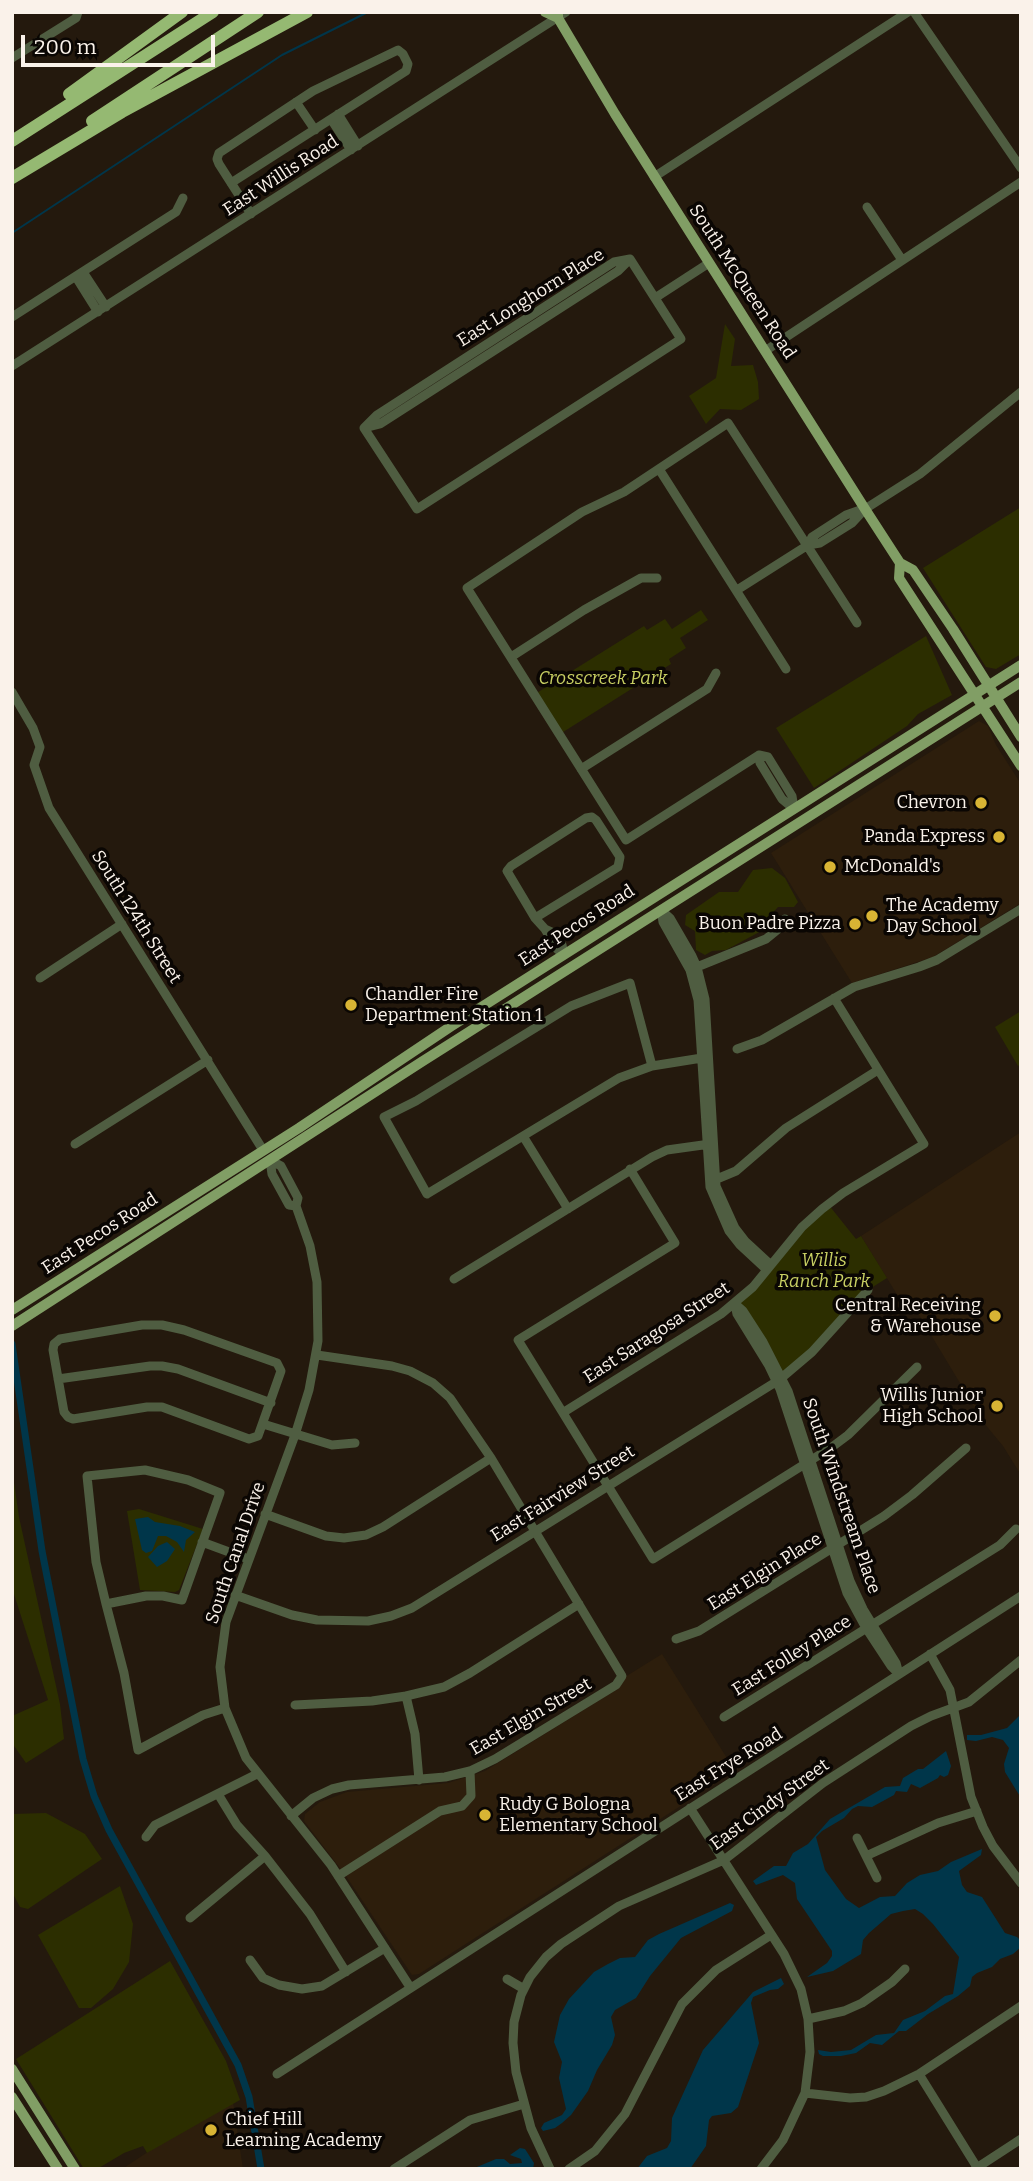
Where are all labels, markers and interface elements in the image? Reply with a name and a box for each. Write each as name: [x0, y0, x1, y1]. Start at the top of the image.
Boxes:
scale bar: [24, 21, 219, 65]
text: 200 m: [34, 34, 97, 60]
street label: East Willis Road: [219, 131, 343, 221]
street label: South McQueen Road: [684, 201, 800, 363]
street label: East Longhorn Place: [454, 244, 608, 352]
park label: Crosscreek Park: [538, 668, 668, 690]
place label: Chevron: [897, 792, 967, 814]
marker: Chevron: [973, 795, 989, 811]
place label: Panda Express: [864, 826, 985, 848]
marker: Panda Express: [991, 829, 1007, 845]
street label: South 124th Street: [86, 847, 186, 987]
place label: McDonald's: [844, 856, 941, 878]
marker: McDonald's: [822, 859, 838, 875]
street label: East Pecos Road: [515, 881, 639, 971]
place label: The Academy Day School: [886, 895, 999, 937]
marker: The Academy Day School: [864, 908, 880, 924]
place label: Buon Padre Pizza: [698, 913, 841, 935]
marker: Buon Padre Pizza: [847, 916, 863, 932]
place label: Chandler Fire Department Station 1: [365, 984, 542, 1026]
marker: Chandler Fire Department Station 1: [343, 997, 359, 1013]
street label: East Pecos Road: [38, 1189, 162, 1279]
park label: Willis Ranch Park: [778, 1250, 870, 1292]
street label: East Saragosa Street: [580, 1278, 734, 1388]
place label: Central Receiving & Warehouse: [835, 1295, 981, 1338]
marker: Central Receiving & Warehouse: [987, 1308, 1003, 1324]
place label: Willis Junior High School: [880, 1385, 983, 1428]
street label: South Windstream Place: [797, 1395, 885, 1597]
marker: Willis Junior High School: [989, 1398, 1005, 1414]
street label: East Fairview Street: [487, 1441, 639, 1547]
street label: South Canal Drive: [202, 1479, 270, 1627]
street label: East Elgin Place: [704, 1528, 826, 1616]
street label: East Folley Place: [729, 1611, 855, 1701]
street label: East Elgin Street: [466, 1673, 596, 1761]
street label: East Frye Road: [671, 1723, 787, 1807]
street label: East Cindy Street: [706, 1755, 834, 1855]
place label: Rudy G Bologna Elementary School: [499, 1794, 658, 1836]
marker: Rudy G Bologna Elementary School: [477, 1807, 493, 1823]
place label: Chief Hill Learning Academy: [225, 2109, 382, 2152]
marker: Chief Hill Learning Academy: [203, 2122, 219, 2138]

